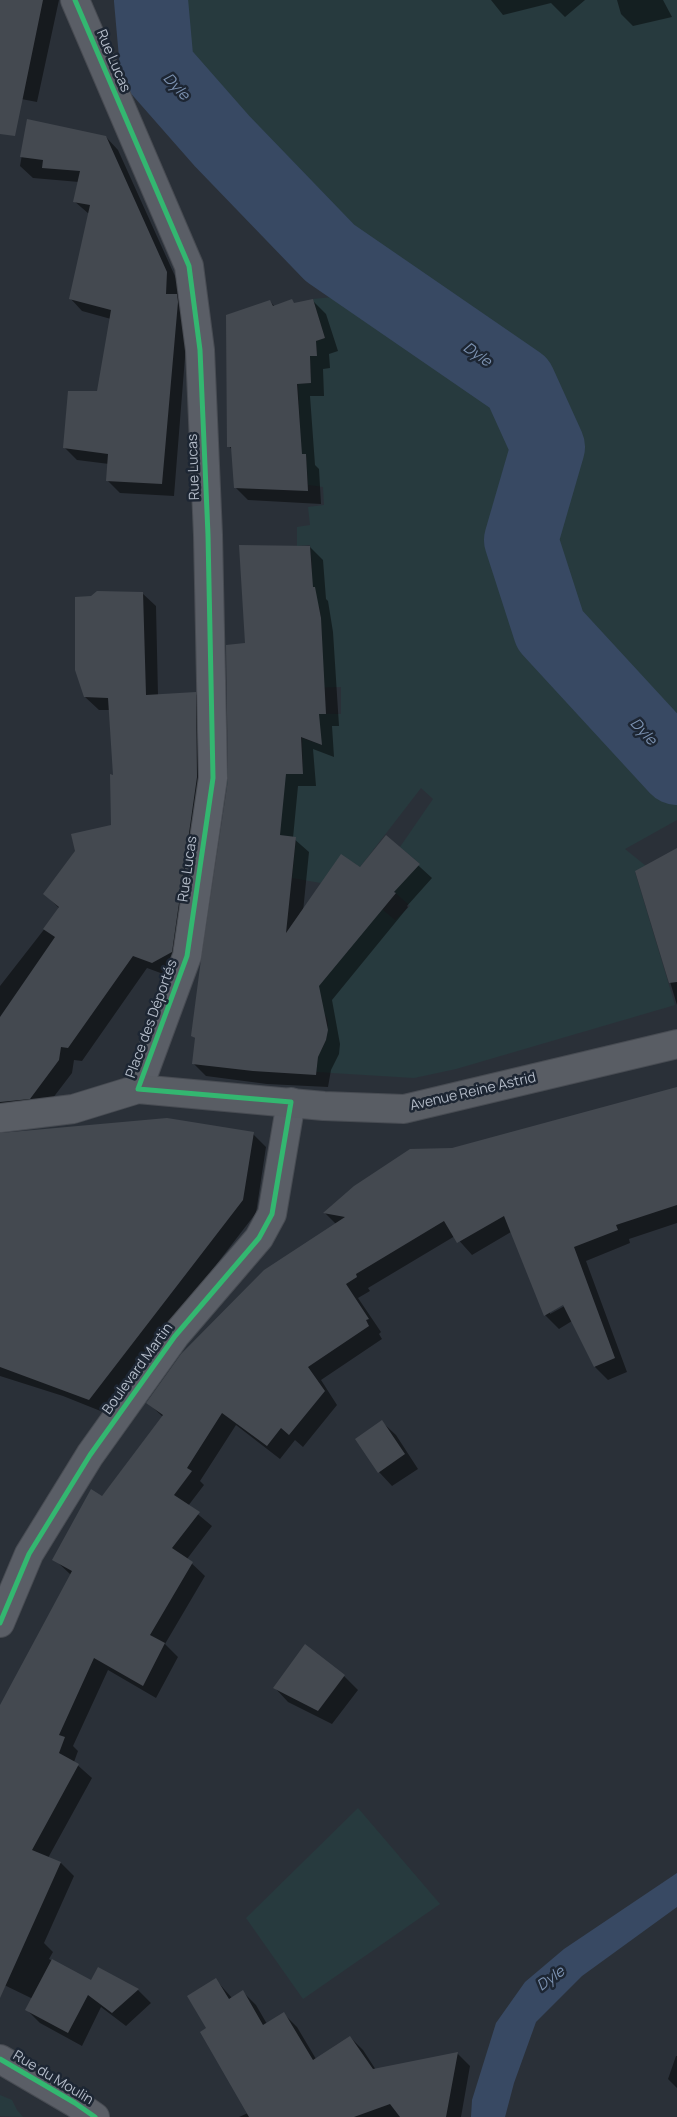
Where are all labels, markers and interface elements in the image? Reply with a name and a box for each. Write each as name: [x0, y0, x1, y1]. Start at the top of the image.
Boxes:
street label: Rue Lucas: [92, 27, 134, 95]
water label: Dyle: [159, 70, 193, 104]
water label: Dyle: [459, 339, 495, 371]
street label: Rue Lucas: [184, 434, 204, 500]
water label: Dyle: [626, 715, 660, 749]
street label: Rue Lucas: [175, 835, 201, 903]
street label: Place des Déportés: [123, 957, 181, 1081]
street label: Avenue Reine Astrid: [408, 1069, 538, 1115]
street label: Boulevard Martin: [99, 1320, 177, 1418]
water label: Dyle: [533, 1963, 569, 1995]
street label: Rue du Moulin: [10, 2047, 96, 2109]

